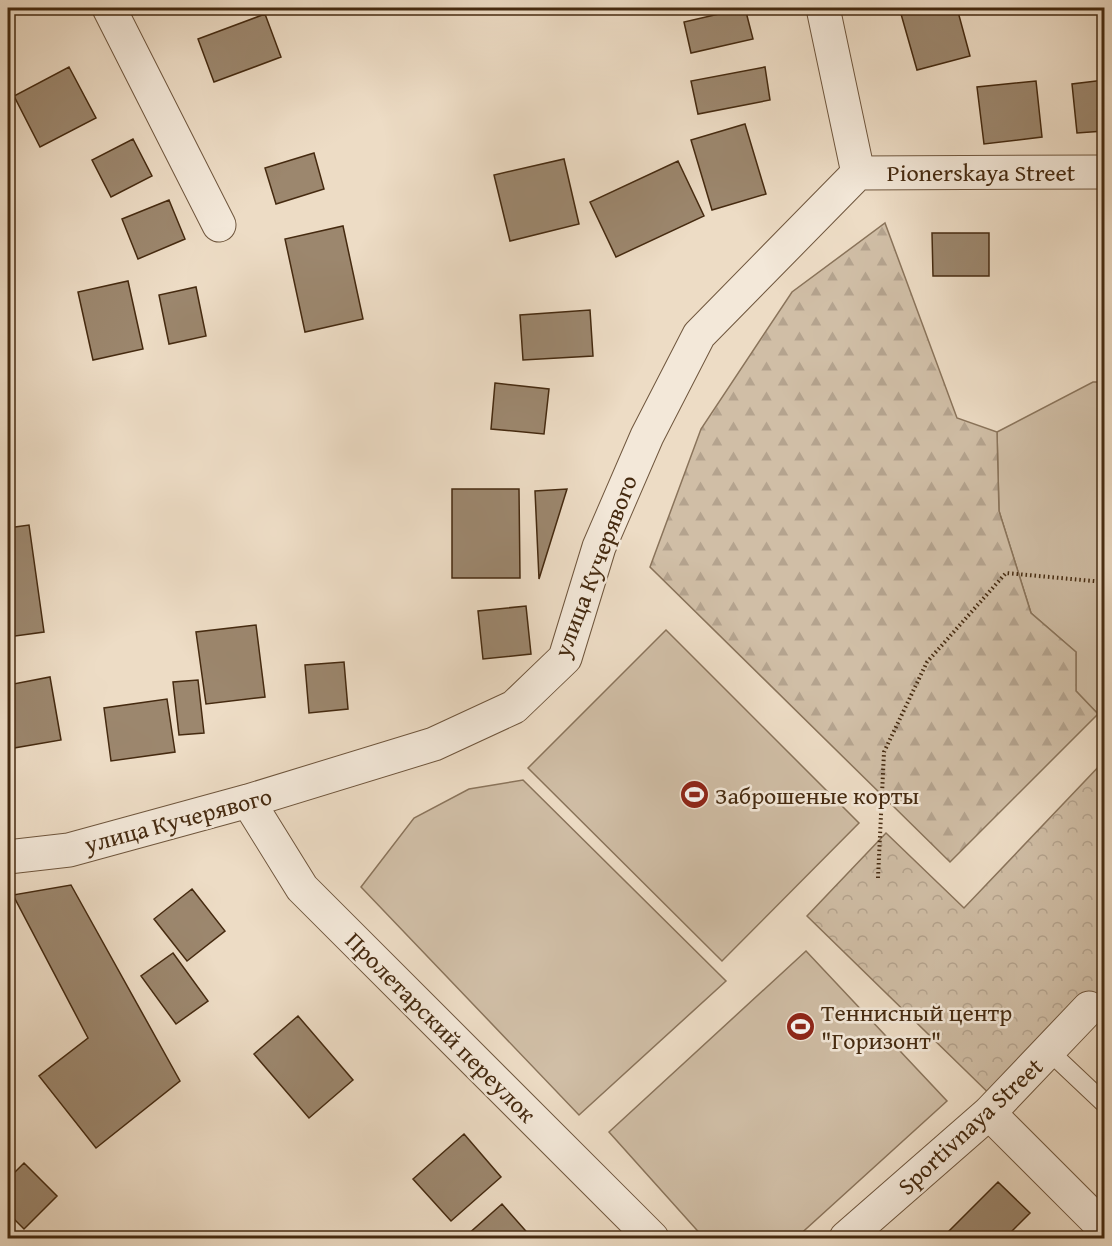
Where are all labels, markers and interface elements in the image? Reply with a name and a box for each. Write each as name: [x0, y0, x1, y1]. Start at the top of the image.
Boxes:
street label: Pionerskaya Street: [887, 155, 1076, 190]
street label: улица Кучерявого: [544, 470, 646, 663]
street label: улица Кучерявого: [79, 778, 276, 862]
place label: Заброшеные корты: [715, 778, 919, 813]
sports icon: Заброшеные корты: [678, 779, 710, 811]
street label: Пролетарский переулок: [338, 924, 545, 1131]
place label: Теннисный центр "Горизонт": [821, 995, 1012, 1058]
sports icon: Теннисный центр "Горизонт": [784, 1010, 816, 1042]
street label: Sportivnaya Street: [889, 1049, 1051, 1203]

